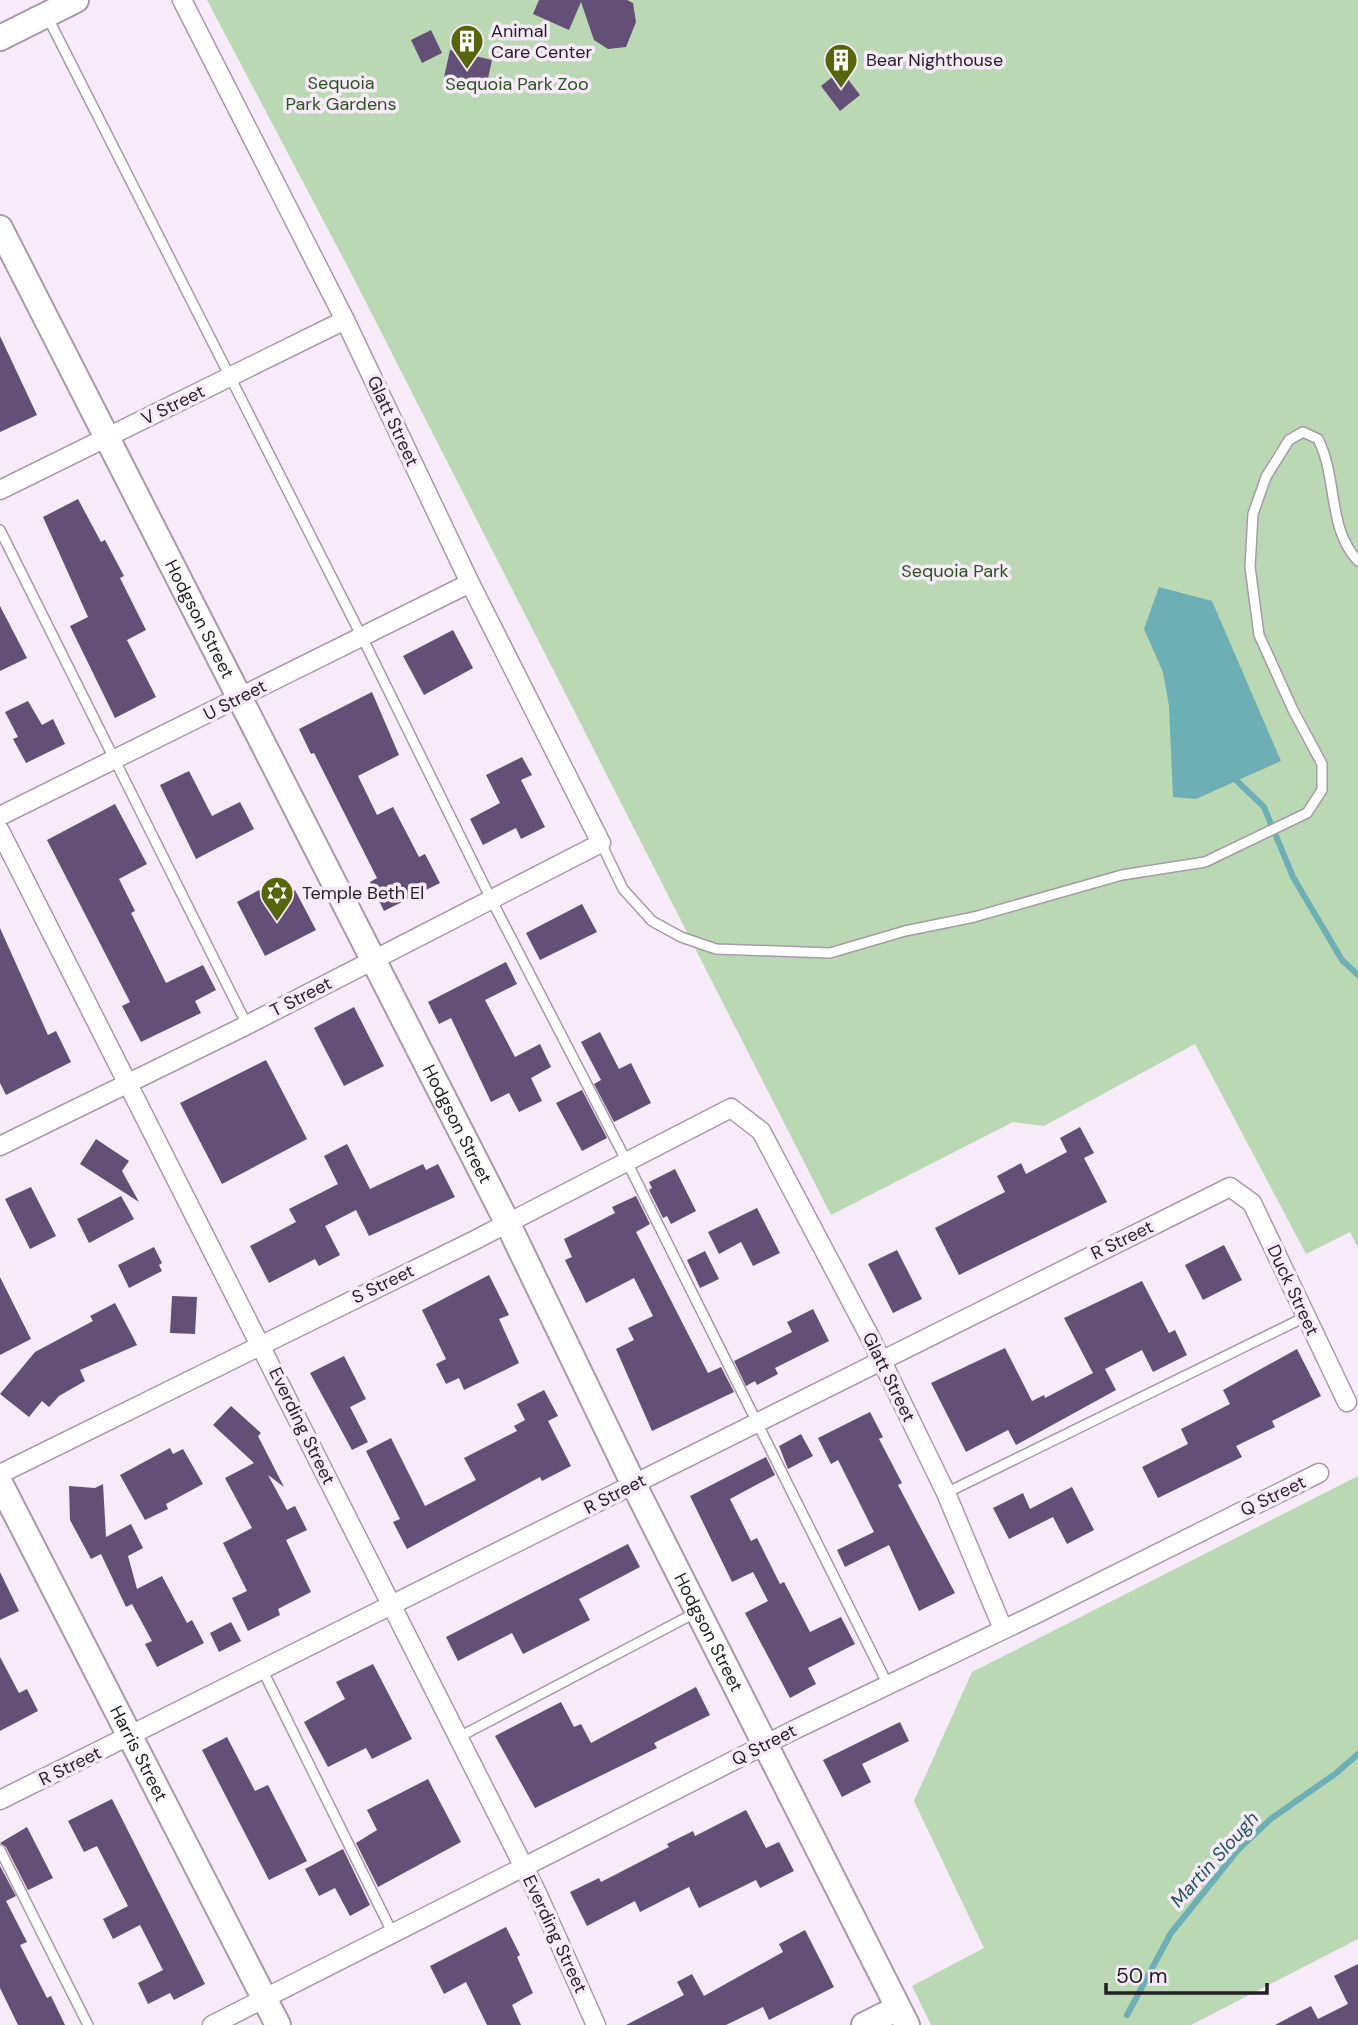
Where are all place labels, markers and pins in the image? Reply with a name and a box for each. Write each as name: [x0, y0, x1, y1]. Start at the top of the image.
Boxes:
place label: Animal Care Center: [491, 19, 593, 64]
building icon: Animal Care Center: [448, 22, 486, 71]
building icon: Bear Nighthouse: [822, 41, 860, 90]
place label: Bear Nighthouse: [866, 48, 1003, 72]
synagogue icon: Temple Beth El: [258, 874, 296, 923]
place label: Temple Beth El: [302, 881, 424, 905]

